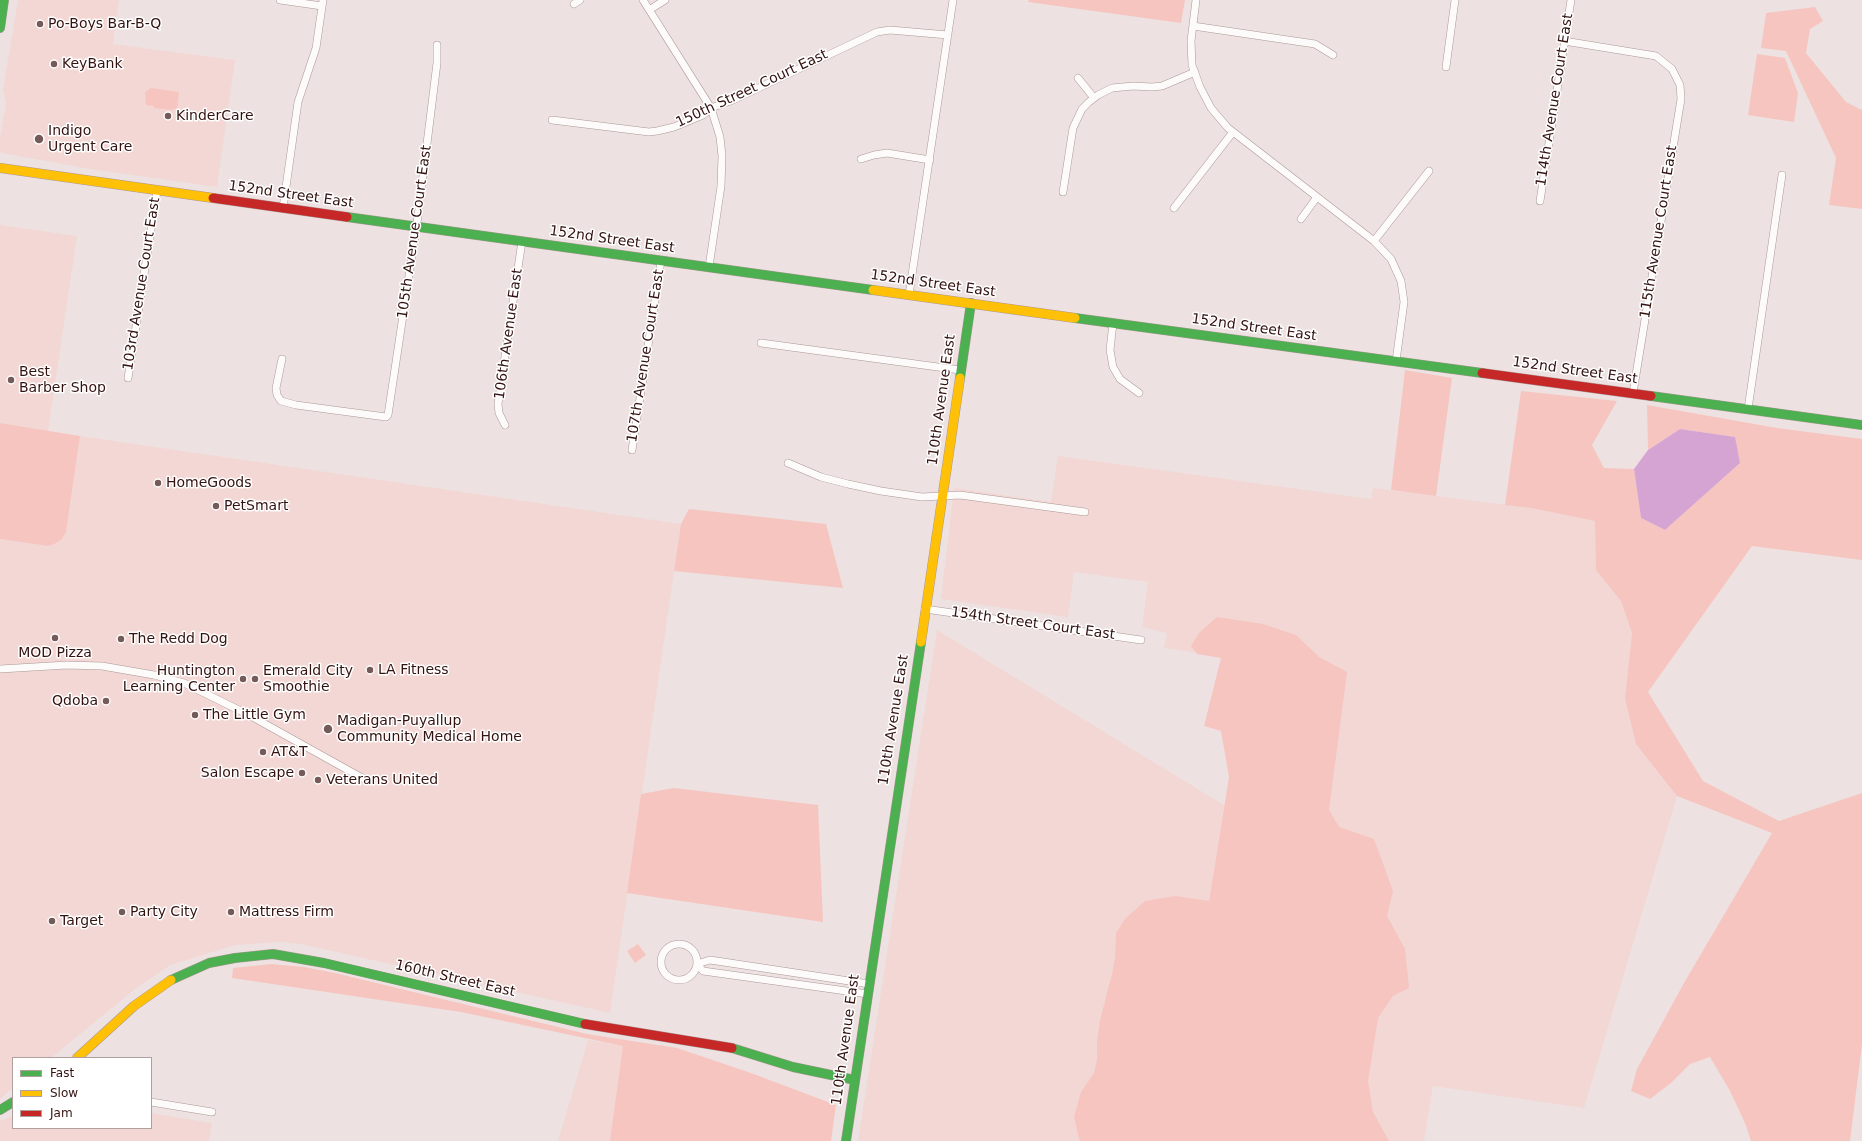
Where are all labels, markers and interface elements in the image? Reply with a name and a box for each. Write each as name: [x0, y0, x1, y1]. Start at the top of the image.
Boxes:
street label: 114th Avenue Court East: [1533, 12, 1577, 188]
place label: Po-Boys Bar-B-Q: [48, 16, 161, 32]
marker: Po-Boys Bar-B-Q: [35, 19, 45, 29]
street label: 150th Street Court East: [673, 46, 831, 132]
place label: KeyBank: [62, 56, 123, 72]
marker: KeyBank: [49, 59, 59, 69]
place label: KinderCare: [176, 108, 254, 124]
marker: KinderCare: [163, 111, 173, 121]
place label: Indigo Urgent Care: [48, 123, 132, 156]
marker: Indigo Urgent Care: [33, 133, 45, 145]
street label: 105th Avenue Court East: [394, 144, 436, 320]
street label: 115th Avenue Court East: [1637, 144, 1681, 320]
street label: 152nd Street East: [227, 178, 355, 212]
street label: 103rd Avenue Court East: [120, 196, 164, 372]
street label: 152nd Street East: [548, 223, 676, 257]
street label: 106th Avenue East: [491, 267, 527, 401]
street label: 152nd Street East: [869, 267, 997, 301]
street label: 107th Avenue Court East: [624, 268, 668, 444]
street label: 152nd Street East: [1190, 311, 1318, 345]
street label: 110th Avenue East: [924, 333, 960, 467]
street label: 152nd Street East: [1511, 354, 1639, 388]
place label: Best Barber Shop: [19, 364, 106, 396]
marker: Best Barber Shop: [6, 375, 16, 385]
place label: HomeGoods: [166, 475, 252, 491]
marker: HomeGoods: [153, 478, 163, 488]
place label: PetSmart: [224, 498, 288, 514]
marker: PetSmart: [211, 501, 221, 511]
street label: 154th Street Court East: [950, 604, 1116, 644]
place label: The Redd Dog: [129, 631, 228, 647]
marker: MOD Pizza: [50, 633, 60, 643]
marker: The Redd Dog: [116, 634, 126, 644]
place label: MOD Pizza: [18, 645, 92, 661]
street label: 110th Avenue East: [875, 653, 913, 787]
place label: LA Fitness: [378, 662, 449, 678]
place label: Huntington Learning Center: [123, 663, 235, 696]
place label: Emerald City Smoothie: [263, 663, 353, 696]
marker: LA Fitness: [365, 665, 375, 675]
marker: Huntington Learning Center: [238, 674, 248, 684]
marker: Emerald City Smoothie: [250, 674, 260, 684]
place label: Qdoba: [52, 693, 98, 709]
marker: Qdoba: [101, 696, 111, 706]
place label: The Little Gym: [203, 707, 306, 723]
marker: The Little Gym: [190, 710, 200, 720]
place label: Madigan-Puyallup Community Medical Home: [337, 713, 522, 746]
marker: Madigan-Puyallup Community Medical Home: [322, 723, 334, 735]
place label: AT&T: [271, 744, 308, 760]
marker: AT&T: [258, 747, 268, 757]
place label: Salon Escape: [201, 765, 294, 781]
marker: Salon Escape: [297, 768, 307, 778]
place label: Veterans United: [326, 772, 438, 788]
marker: Veterans United: [313, 775, 323, 785]
place label: Party City: [130, 904, 198, 920]
place label: Mattress Firm: [239, 904, 334, 920]
marker: Party City: [117, 907, 127, 917]
marker: Mattress Firm: [226, 907, 236, 917]
place label: Target: [60, 913, 103, 929]
marker: Target: [47, 916, 57, 926]
street label: 160th Street East: [393, 957, 517, 1001]
street label: 110th Avenue East: [828, 973, 864, 1107]
legend: [12, 1057, 152, 1129]
text: Fast: [50, 1066, 74, 1080]
text: Slow: [50, 1086, 78, 1100]
text: Jam: [50, 1106, 73, 1120]

